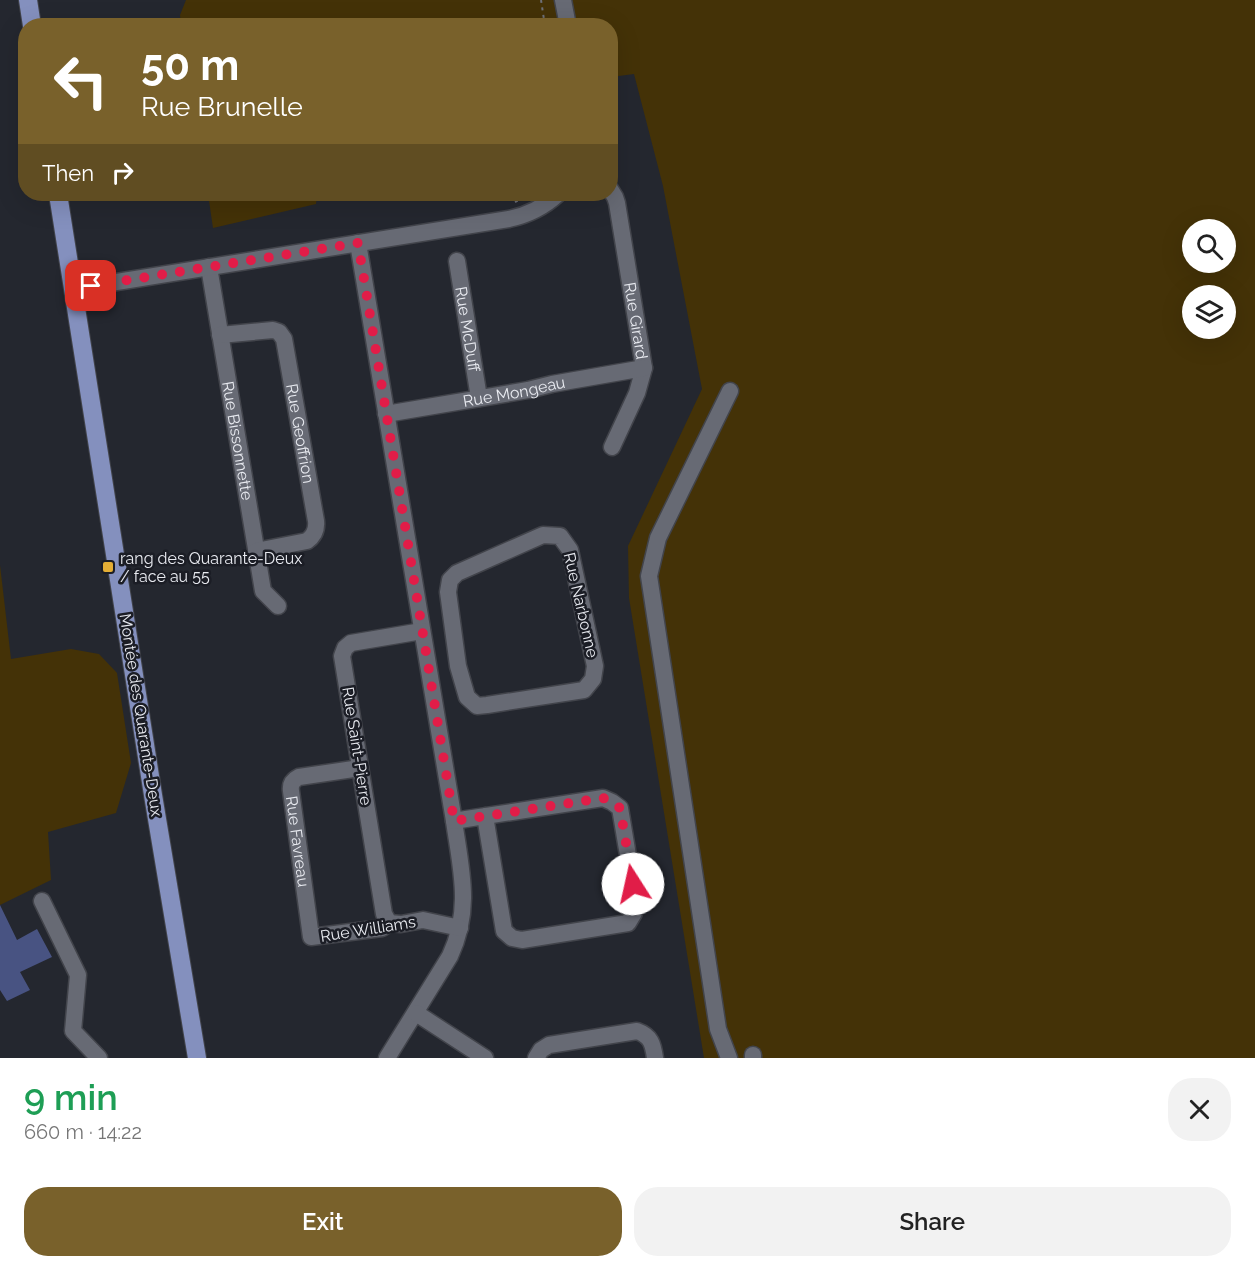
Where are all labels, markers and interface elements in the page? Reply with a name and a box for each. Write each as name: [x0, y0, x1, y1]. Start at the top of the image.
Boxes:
text: 50 m: [141, 41, 239, 90]
icon: left: [42, 42, 120, 120]
text: Rue Brunelle: [141, 91, 303, 122]
icon: right: [106, 156, 139, 189]
text: Then: [42, 160, 94, 186]
map controls: [1182, 219, 1236, 339]
button: search: [1182, 219, 1236, 273]
pin: [65, 260, 116, 311]
icon: arrive: [74, 269, 107, 302]
street label: Rue Girard: [621, 281, 652, 361]
street label: Rue McDuff: [452, 285, 484, 374]
button: layers: [1182, 285, 1236, 339]
street label: Rue Mongeau: [461, 372, 567, 410]
street label: Rue Bissonnette: [219, 380, 257, 502]
street label: Rue Geoffrion: [283, 382, 319, 485]
place label: rang des Quarante-Deux / face au 55: [120, 549, 302, 586]
street label: Rue Narbonne: [560, 551, 602, 659]
marker: rang des Quarante-Deux / face au 55: [101, 560, 115, 574]
street label: Montée des Quarante-Deux: [116, 612, 166, 818]
street label: Rue Saint-Pierre: [338, 685, 376, 807]
street label: Rue Favreau: [282, 795, 314, 888]
position arrow: [601, 852, 665, 916]
street label: Rue Williams: [319, 912, 417, 946]
text: 9 min: [24, 1076, 118, 1118]
button: close: [1168, 1078, 1231, 1141]
text: 660 m · 14:22: [24, 1120, 142, 1144]
button: Exit: [24, 1187, 622, 1256]
button: Share: [634, 1187, 1231, 1256]

